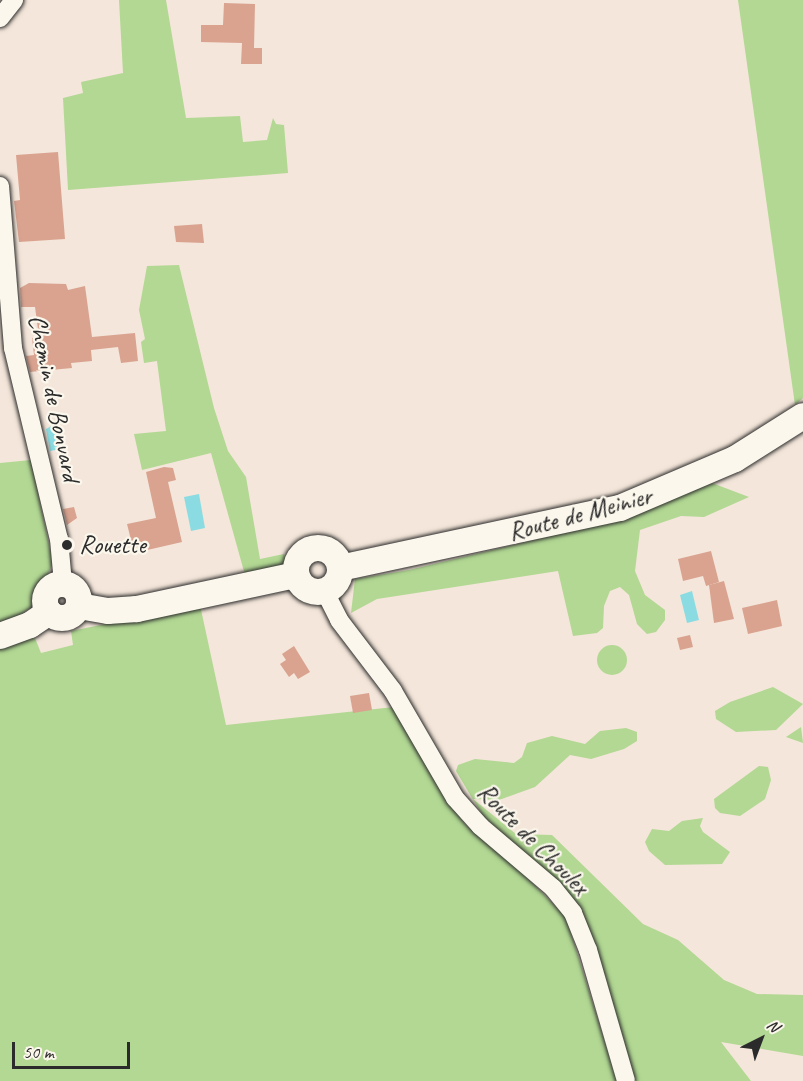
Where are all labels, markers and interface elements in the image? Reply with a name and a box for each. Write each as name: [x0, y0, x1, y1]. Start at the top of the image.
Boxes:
street label: Chemin de Bonvard: [21, 312, 87, 484]
street label: Route de Meinier: [505, 480, 655, 548]
place label: Rouette: [79, 529, 146, 561]
marker: Rouette: [60, 538, 74, 552]
street label: Route de Choulex: [470, 776, 596, 902]
north arrow: [731, 1009, 791, 1069]
text: N: [763, 1015, 783, 1036]
scale bar: [15, 1030, 134, 1068]
text: 50 m: [23, 1041, 54, 1063]

